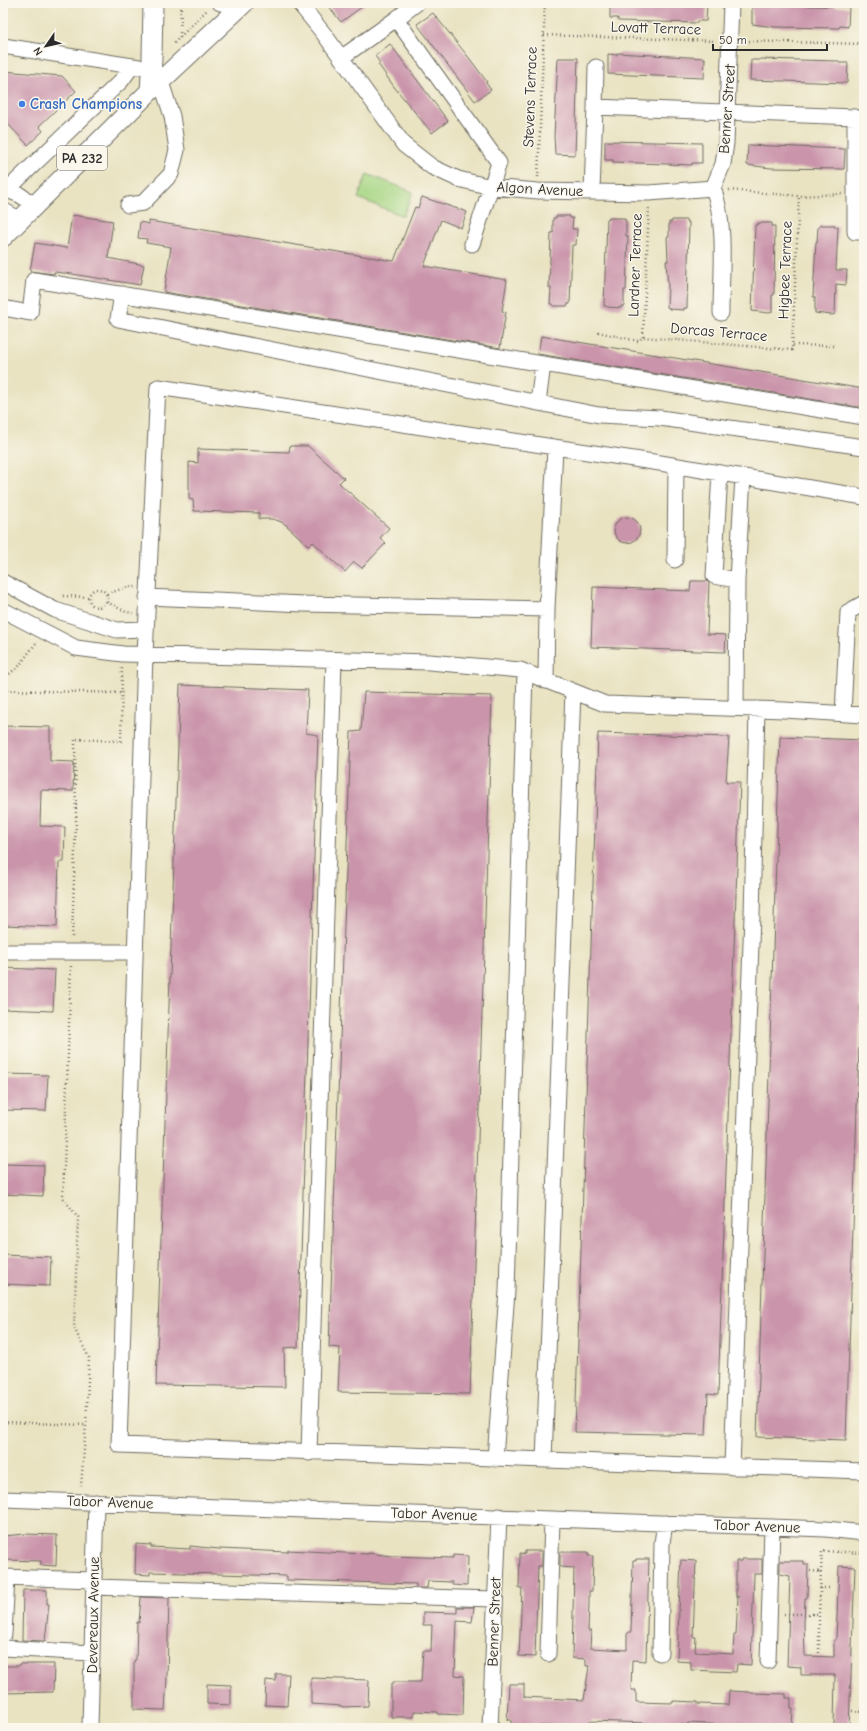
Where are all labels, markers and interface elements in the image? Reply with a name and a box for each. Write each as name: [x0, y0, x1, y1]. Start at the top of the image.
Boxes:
street label: Lovatt Terrace: [610, 17, 702, 39]
north arrow: [26, 26, 66, 66]
scale bar: [713, 26, 827, 52]
text: 50 m: [719, 33, 747, 47]
text: N: [31, 45, 46, 58]
street label: Stevens Terrace: [519, 46, 541, 148]
street label: Benner Street: [715, 63, 739, 154]
place label: Crash Champions: [30, 95, 142, 113]
marker: Crash Champions: [17, 99, 27, 109]
road number: PA 232: [57, 146, 107, 170]
street label: Algon Avenue: [496, 178, 584, 200]
street label: Lardner Terrace: [624, 213, 646, 317]
street label: Higbee Terrace: [774, 220, 796, 320]
street label: Dorcas Terrace: [670, 319, 769, 345]
street label: Tabor Avenue: [66, 1491, 154, 1513]
street label: Tabor Avenue: [390, 1503, 478, 1525]
street label: Tabor Avenue: [713, 1515, 801, 1537]
street label: Devereaux Avenue: [83, 1556, 103, 1674]
street label: Benner Street: [483, 1576, 505, 1667]

